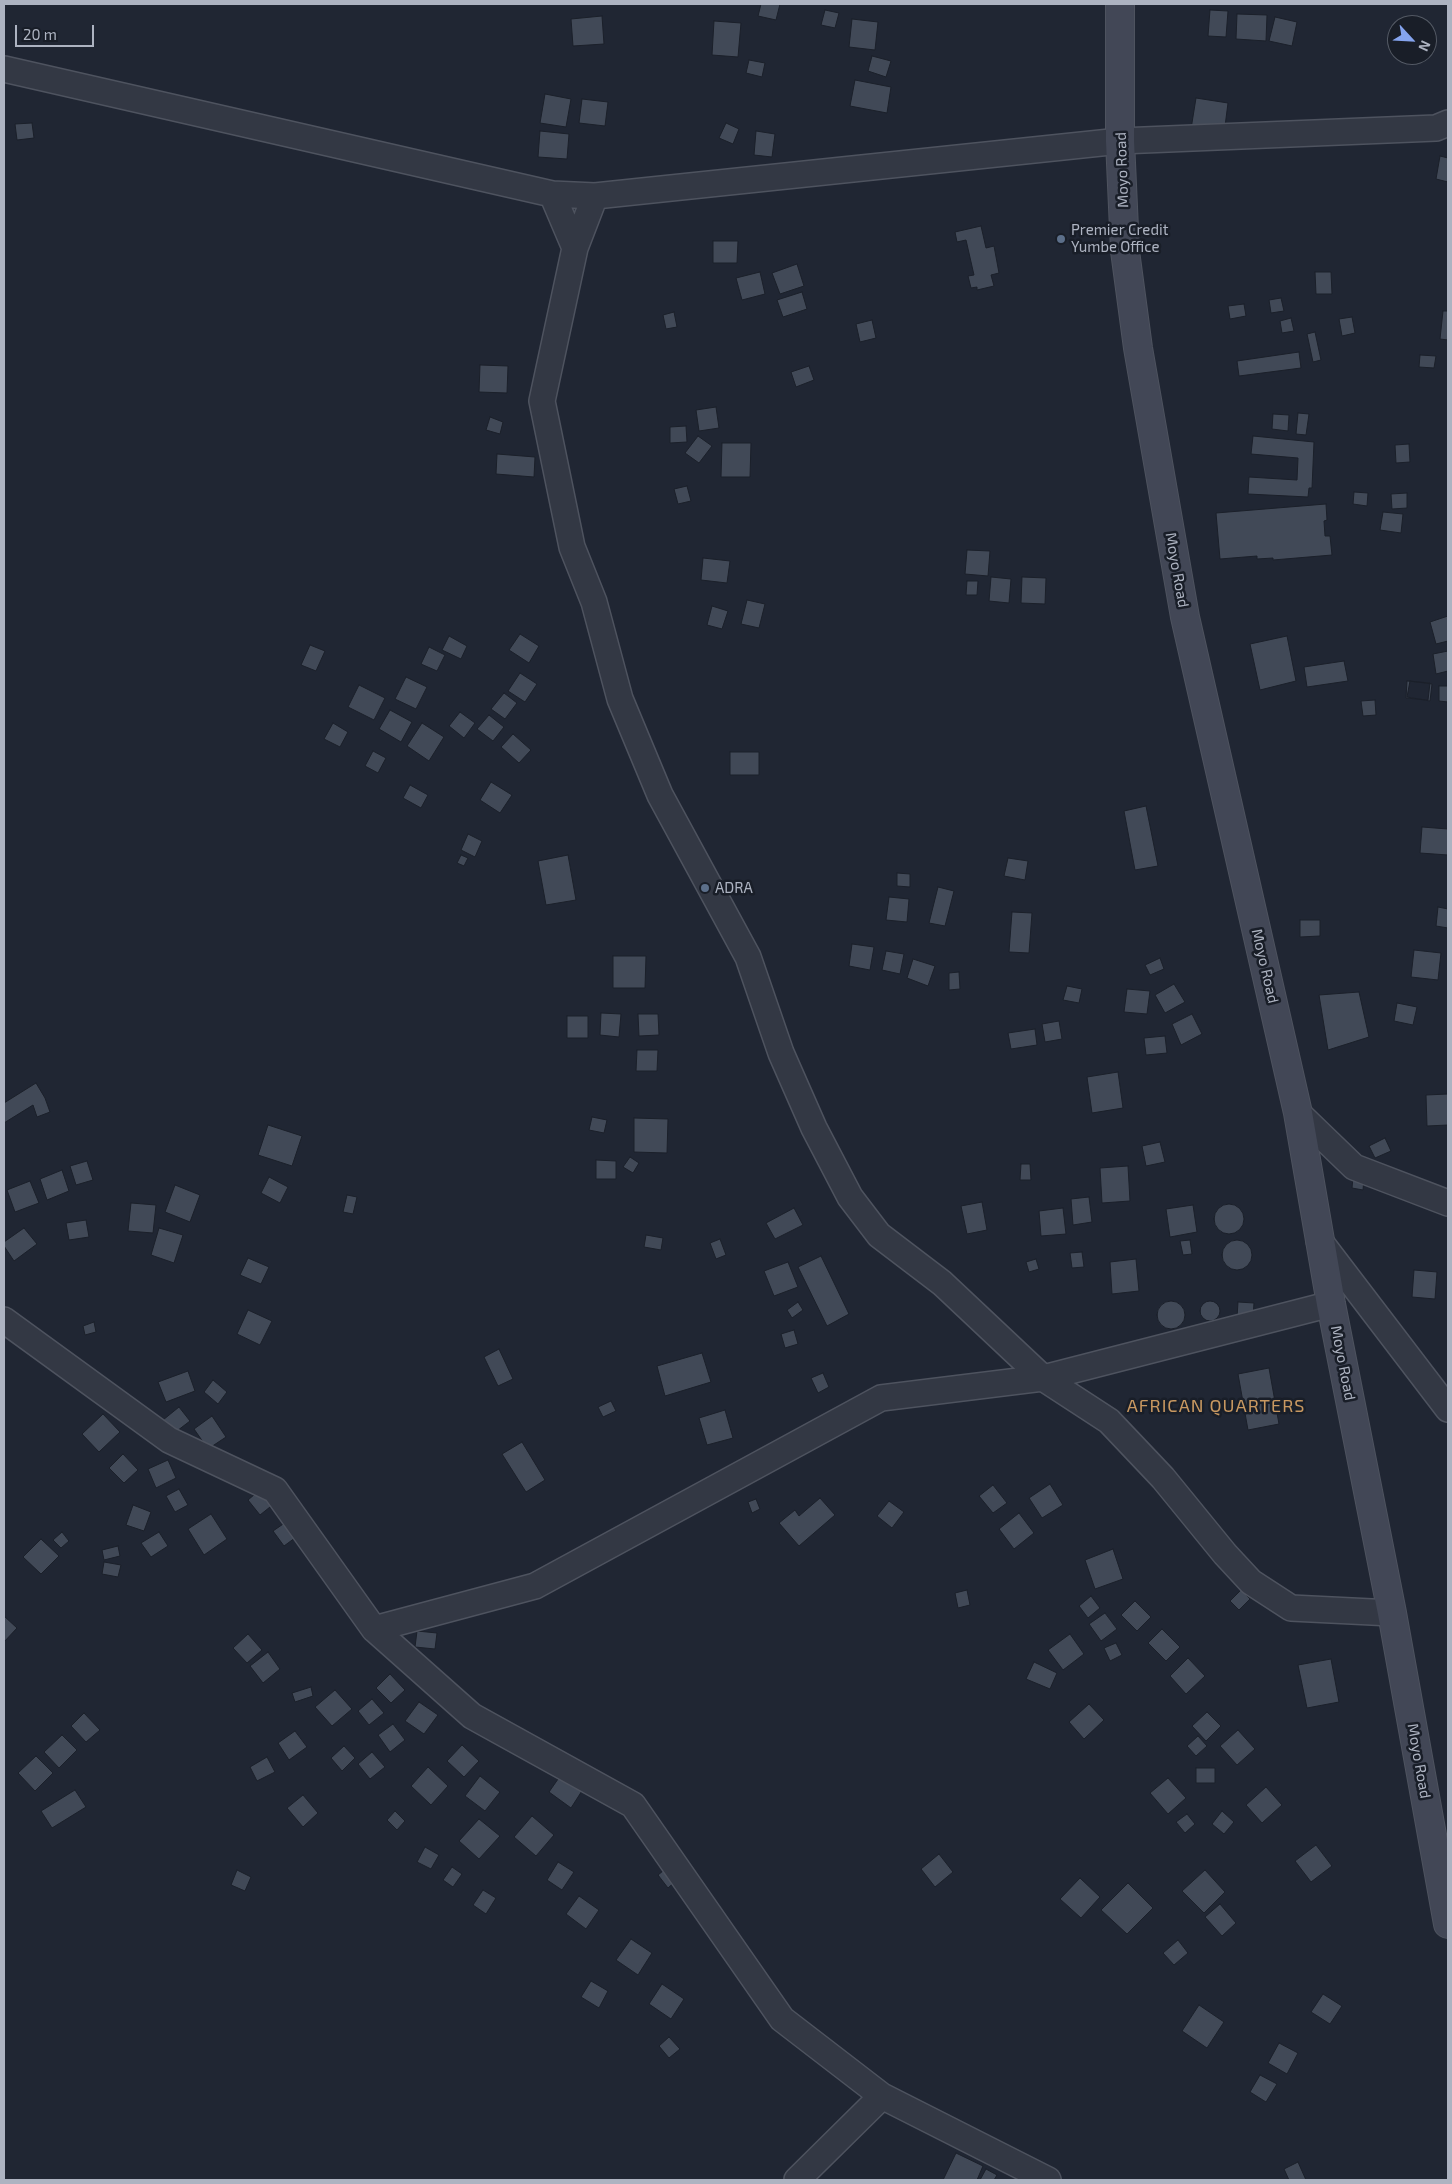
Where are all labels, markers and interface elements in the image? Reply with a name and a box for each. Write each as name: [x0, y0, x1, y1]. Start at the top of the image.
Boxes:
scale bar: [18, 15, 96, 47]
north arrow: [1387, 15, 1437, 65]
text: 20 m: [23, 25, 57, 43]
text: N: [1415, 38, 1435, 54]
street label: Moyo Road: [1112, 132, 1132, 208]
place label: Premier Credit Yumbe Office: [1071, 221, 1168, 256]
marker: Premier Credit Yumbe Office: [1055, 233, 1067, 245]
street label: Moyo Road: [1162, 531, 1192, 609]
place label: ADRA: [715, 879, 753, 897]
marker: ADRA: [699, 882, 711, 894]
street label: Moyo Road: [1248, 927, 1282, 1005]
street label: Moyo Road: [1327, 1324, 1359, 1402]
district label: AFRICAN QUARTERS: [1125, 1395, 1307, 1417]
street label: Moyo Road: [1404, 1722, 1434, 1800]

